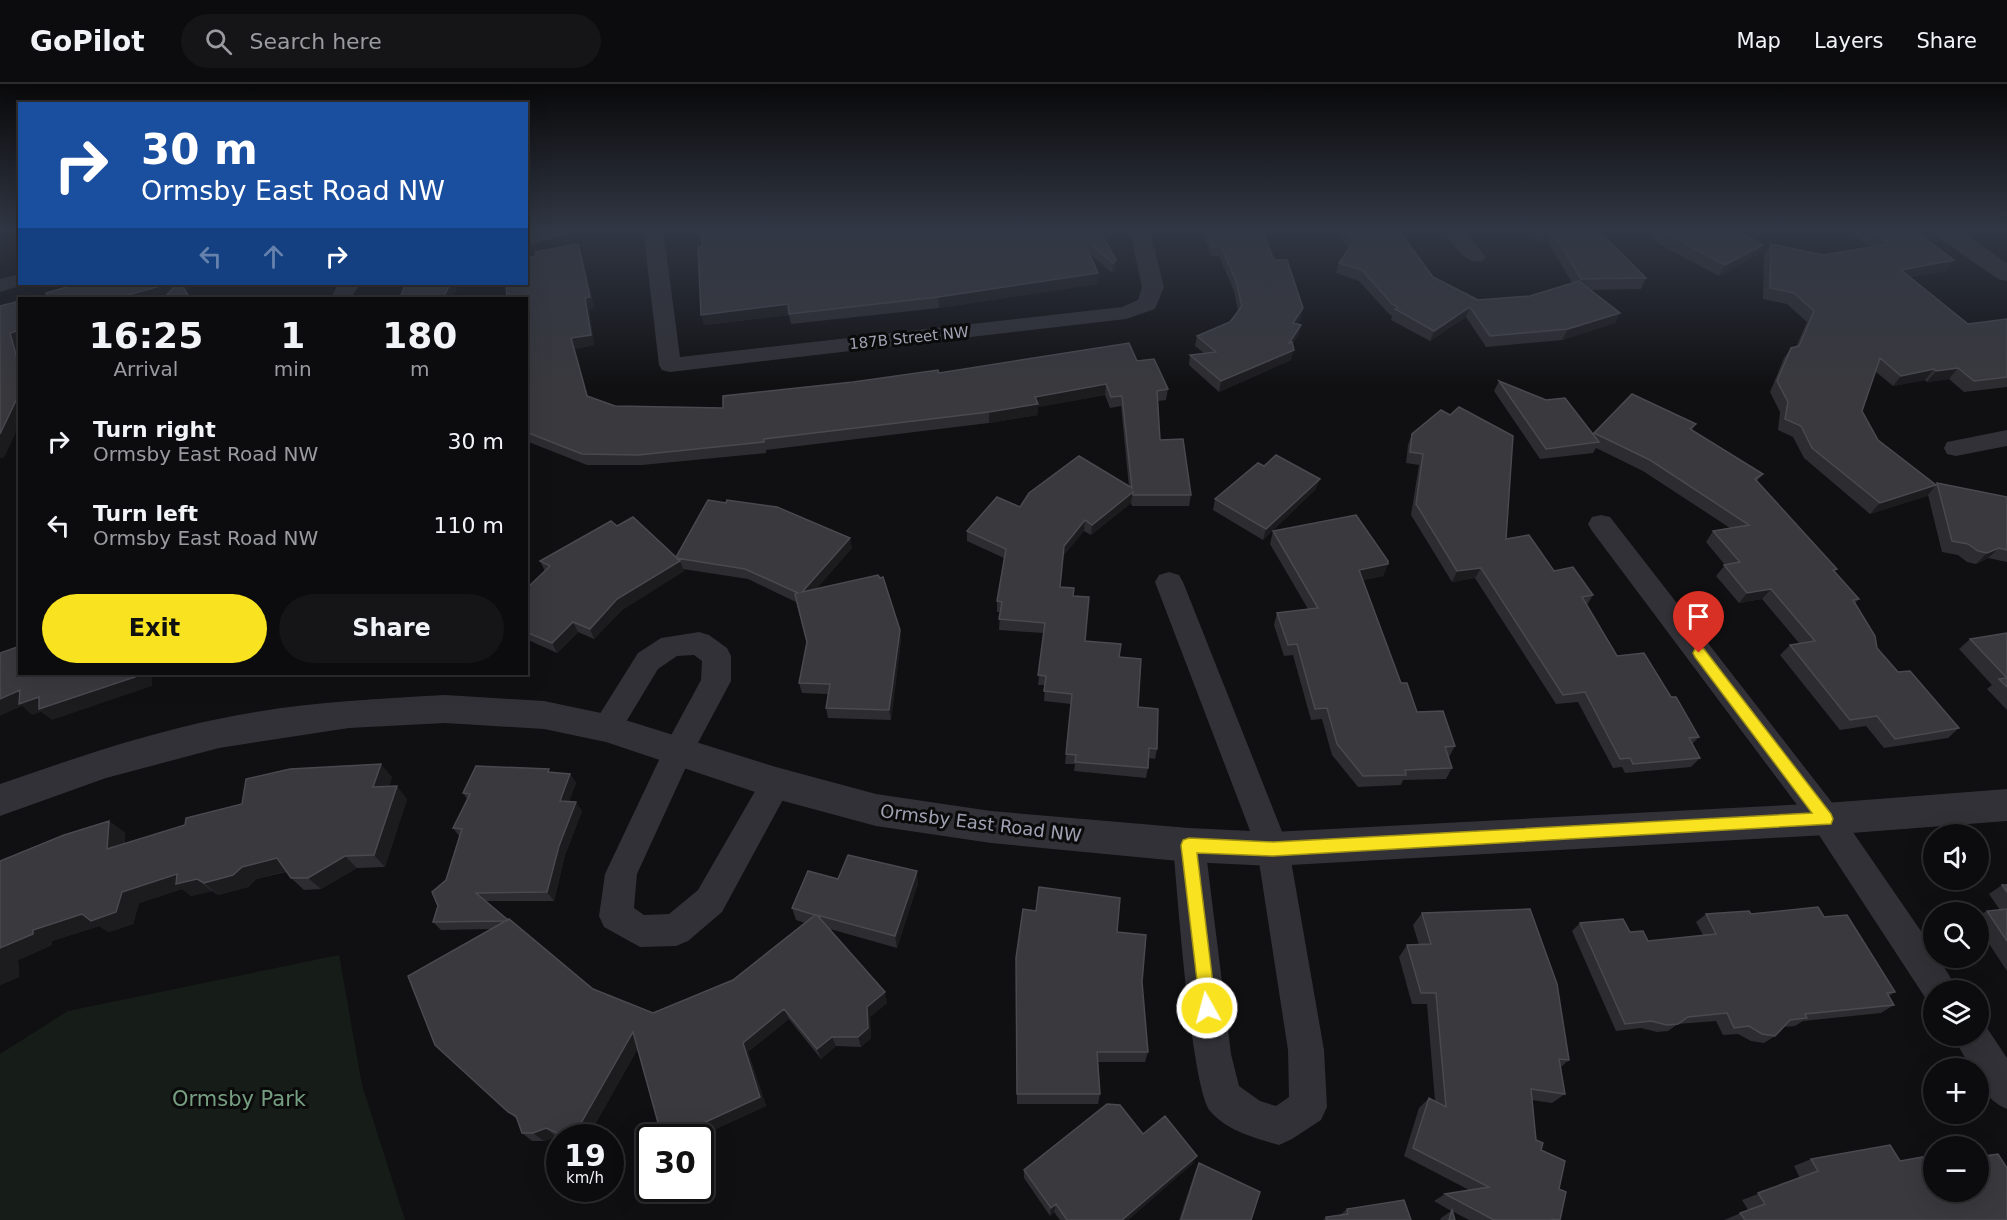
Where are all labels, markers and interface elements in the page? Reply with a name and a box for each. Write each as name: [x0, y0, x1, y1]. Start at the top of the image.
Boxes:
search box: [181, 14, 601, 68]
text: GoPilot: [30, 25, 145, 58]
icon: search: [202, 25, 235, 58]
text: Search here: [250, 29, 382, 54]
text: Map: [1737, 29, 1781, 53]
text: Layers: [1814, 29, 1883, 53]
text: Share: [1916, 29, 1977, 53]
text: 30 m: [141, 125, 258, 174]
icon: right: [42, 126, 120, 204]
text: Ormsby East Road NW: [141, 175, 445, 206]
icon: left: [194, 240, 227, 273]
icon: ahead: [257, 240, 290, 273]
icon: right: [320, 240, 353, 273]
text: 16:25: [89, 315, 203, 356]
text: 1: [280, 315, 305, 356]
text: 180: [382, 315, 457, 356]
street label: 187B Street NW: [848, 323, 970, 353]
text: Arrival: [113, 357, 178, 381]
text: min: [274, 357, 312, 381]
text: m: [410, 357, 430, 381]
text: Turn right: [93, 417, 216, 442]
icon: right: [42, 425, 75, 458]
text: 30 m: [448, 429, 504, 454]
text: Ormsby East Road NW: [93, 442, 318, 466]
text: Turn left: [93, 501, 198, 526]
icon: left: [42, 509, 75, 542]
text: 110 m: [434, 513, 504, 538]
text: Ormsby East Road NW: [93, 526, 318, 550]
pin: [1673, 591, 1724, 653]
button: Exit: [42, 594, 267, 663]
button: Share: [279, 594, 504, 663]
icon: arrive: [1682, 600, 1715, 633]
street label: Ormsby East Road NW: [879, 800, 1083, 846]
map controls: [1923, 824, 1989, 1202]
button: sound: [1923, 824, 1989, 890]
button: search: [1923, 902, 1989, 968]
position arrow: [1175, 976, 1239, 1040]
button: layers: [1923, 980, 1989, 1046]
button: +: [1923, 1058, 1989, 1124]
park label: Ormsby Park: [172, 1087, 307, 1111]
speed limit sign: 30: [636, 1124, 714, 1202]
button: −: [1923, 1136, 1989, 1202]
text: 19: [564, 1138, 606, 1173]
text: km/h: [566, 1169, 604, 1187]

